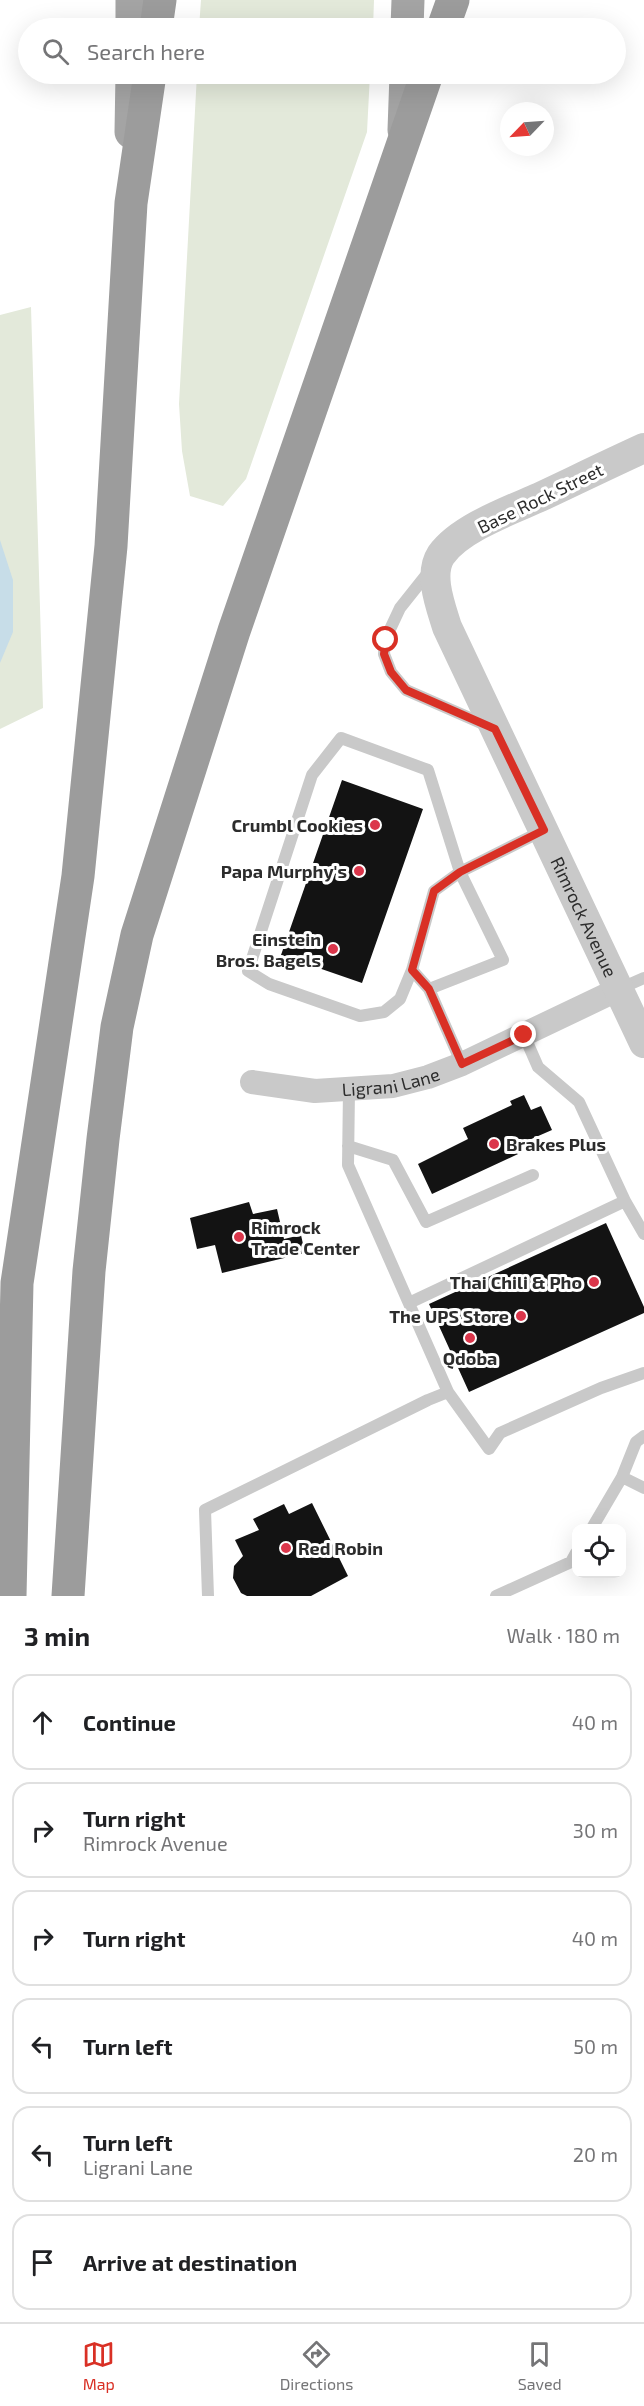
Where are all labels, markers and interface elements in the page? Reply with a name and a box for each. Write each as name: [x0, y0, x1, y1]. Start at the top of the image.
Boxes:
search box: [18, 18, 626, 84]
icon: search: [39, 35, 72, 68]
text: Search here: [87, 38, 205, 64]
north arrow: [500, 102, 554, 156]
street label: Base Rock Street: [474, 458, 606, 538]
route start: [372, 626, 398, 652]
place label: Crumbl Cookies: [232, 814, 363, 836]
marker: Crumbl Cookies: [368, 818, 382, 832]
street label: Rimrock Avenue: [546, 853, 622, 980]
place label: Papa Murphy's: [221, 860, 347, 882]
marker: Papa Murphy's: [352, 864, 366, 878]
place label: Einstein Bros. Bagels: [216, 928, 321, 971]
marker: Einstein Bros. Bagels: [326, 942, 340, 956]
route end: [510, 1021, 536, 1047]
street label: Ligrani Lane: [341, 1063, 443, 1100]
place label: Brakes Plus: [506, 1133, 606, 1155]
marker: Brakes Plus: [487, 1137, 501, 1151]
place label: Rimrock Trade Center: [251, 1216, 360, 1259]
marker: Rimrock Trade Center: [232, 1230, 246, 1244]
place label: Thai Chili & Pho: [450, 1271, 582, 1293]
marker: Thai Chili & Pho: [587, 1275, 601, 1289]
place label: The UPS Store: [389, 1305, 509, 1327]
marker: The UPS Store: [514, 1309, 528, 1323]
marker: Qdoba: [463, 1331, 477, 1345]
place label: Qdoba: [443, 1347, 497, 1369]
map controls: [572, 1524, 626, 1578]
button: locate: [572, 1524, 626, 1578]
place label: Red Robin: [298, 1537, 383, 1559]
marker: Red Robin: [279, 1541, 293, 1555]
text: 3 min: [24, 1620, 90, 1651]
text: Walk · 180 m: [507, 1623, 620, 1647]
icon: ahead: [26, 1706, 59, 1739]
text: Continue: [83, 1709, 176, 1735]
text: 40 m: [572, 1710, 618, 1734]
text: Turn right: [83, 1805, 185, 1831]
icon: right: [26, 1814, 59, 1847]
text: 30 m: [573, 1818, 618, 1842]
text: Rimrock Avenue: [83, 1831, 228, 1855]
icon: right: [26, 1922, 59, 1955]
text: Turn right: [83, 1925, 185, 1951]
text: 40 m: [572, 1926, 618, 1950]
icon: left: [26, 2030, 59, 2063]
text: Turn left: [83, 2033, 172, 2059]
text: 50 m: [573, 2034, 618, 2058]
text: Turn left: [83, 2129, 172, 2155]
icon: left: [26, 2138, 59, 2171]
text: 20 m: [573, 2142, 618, 2166]
text: Ligrani Lane: [83, 2155, 193, 2179]
icon: arrive: [26, 2246, 59, 2279]
text: Arrive at destination: [83, 2249, 297, 2275]
tab: Map: [82, 2338, 115, 2393]
tab: Directions: [280, 2338, 353, 2393]
tab: Saved: [518, 2338, 562, 2393]

